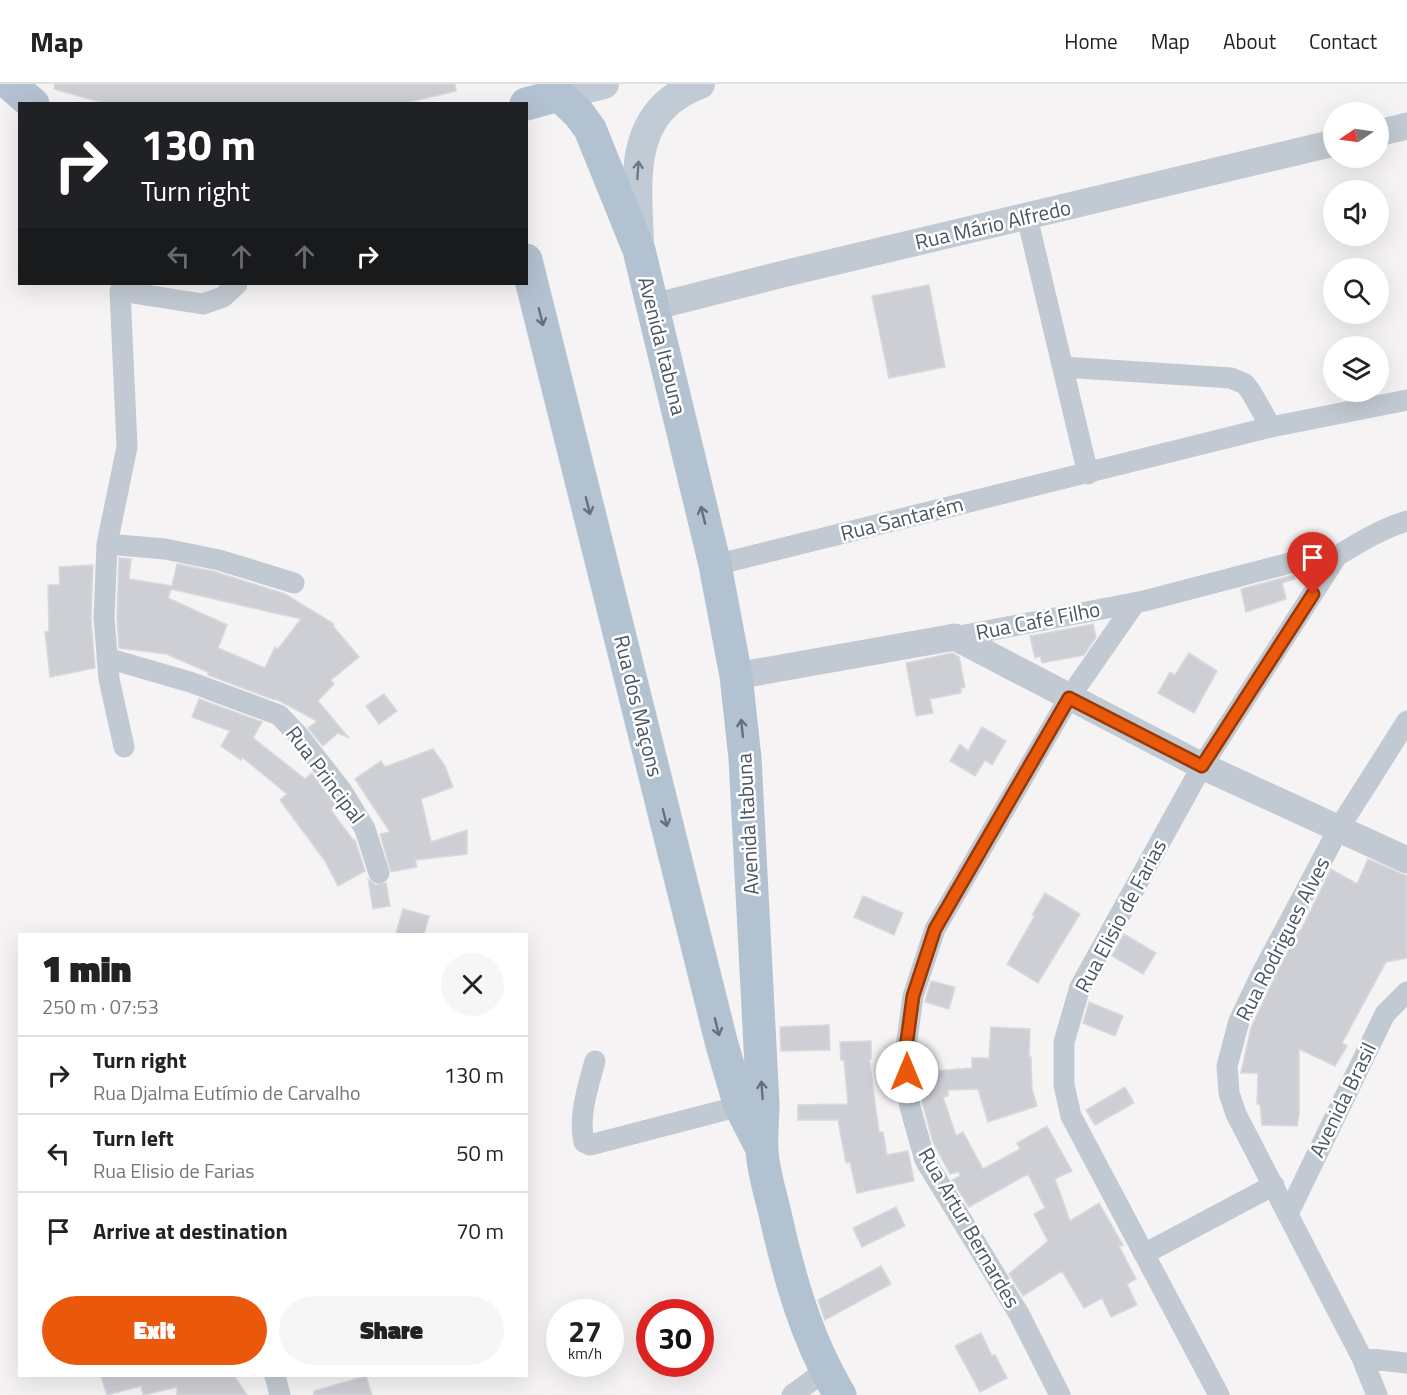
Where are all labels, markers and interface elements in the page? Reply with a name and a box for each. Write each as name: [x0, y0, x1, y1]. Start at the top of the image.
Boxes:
text: Map: [30, 20, 84, 63]
text: Home: [1064, 25, 1118, 57]
text: Map: [1151, 25, 1190, 57]
text: About: [1223, 25, 1276, 57]
text: Contact: [1309, 25, 1377, 57]
north arrow: [1323, 102, 1389, 168]
map controls: [1323, 102, 1389, 402]
text: 130 m: [141, 112, 256, 176]
icon: right: [42, 126, 120, 204]
one-way arrow: [633, 161, 644, 181]
text: Turn right: [141, 170, 250, 211]
button: sound: [1323, 180, 1389, 246]
street label: Rua Mário Alfredo: [912, 191, 1074, 258]
icon: left: [162, 240, 195, 273]
icon: ahead: [225, 240, 258, 273]
icon: ahead: [288, 240, 321, 273]
icon: right: [351, 240, 384, 273]
button: search: [1323, 258, 1389, 324]
street label: Avenida Itabuna: [630, 273, 696, 419]
one-way arrow: [535, 307, 547, 326]
button: layers: [1323, 336, 1389, 402]
street label: Rua Santarém: [837, 487, 966, 549]
one-way arrow: [583, 496, 595, 515]
one-way arrow: [697, 506, 709, 525]
pin: [1287, 532, 1338, 594]
icon: arrive: [1296, 541, 1329, 574]
street label: Rua Café Filho: [973, 592, 1103, 648]
street label: Rua dos Maçons: [606, 632, 672, 780]
one-way arrow: [736, 718, 747, 738]
street label: Rua Principal: [278, 719, 373, 830]
street label: Avenida Itabuna: [727, 752, 767, 896]
one-way arrow: [660, 808, 672, 827]
street label: Rua Elisio de Farias: [1066, 833, 1174, 998]
street label: Rua Rodrigues Alves: [1227, 851, 1337, 1026]
text: 1 min: [42, 941, 131, 996]
button: close: [441, 953, 504, 1016]
text: 250 m · 07:53: [42, 991, 159, 1022]
one-way arrow: [712, 1017, 724, 1036]
street label: Avenida Brasil: [1300, 1036, 1384, 1163]
position arrow: [875, 1040, 939, 1104]
text: Turn right: [93, 1043, 187, 1077]
text: 130 m: [444, 1058, 504, 1092]
icon: right: [42, 1059, 75, 1092]
text: Rua Djalma Eutímio de Carvalho: [93, 1077, 361, 1108]
one-way arrow: [757, 1081, 768, 1101]
text: Turn left: [93, 1121, 174, 1155]
text: 50 m: [456, 1136, 504, 1170]
icon: left: [42, 1137, 75, 1170]
street label: Rua Artur Bernardes: [911, 1141, 1029, 1314]
text: Rua Elisio de Farias: [93, 1155, 255, 1186]
text: Arrive at destination: [93, 1214, 288, 1248]
text: 70 m: [456, 1214, 504, 1248]
icon: arrive: [42, 1215, 75, 1248]
button: Exit: [42, 1296, 267, 1365]
button: Share: [279, 1296, 504, 1365]
speed limit sign: 30: [636, 1299, 714, 1377]
text: 27: [568, 1308, 602, 1354]
text: km/h: [568, 1342, 602, 1365]

